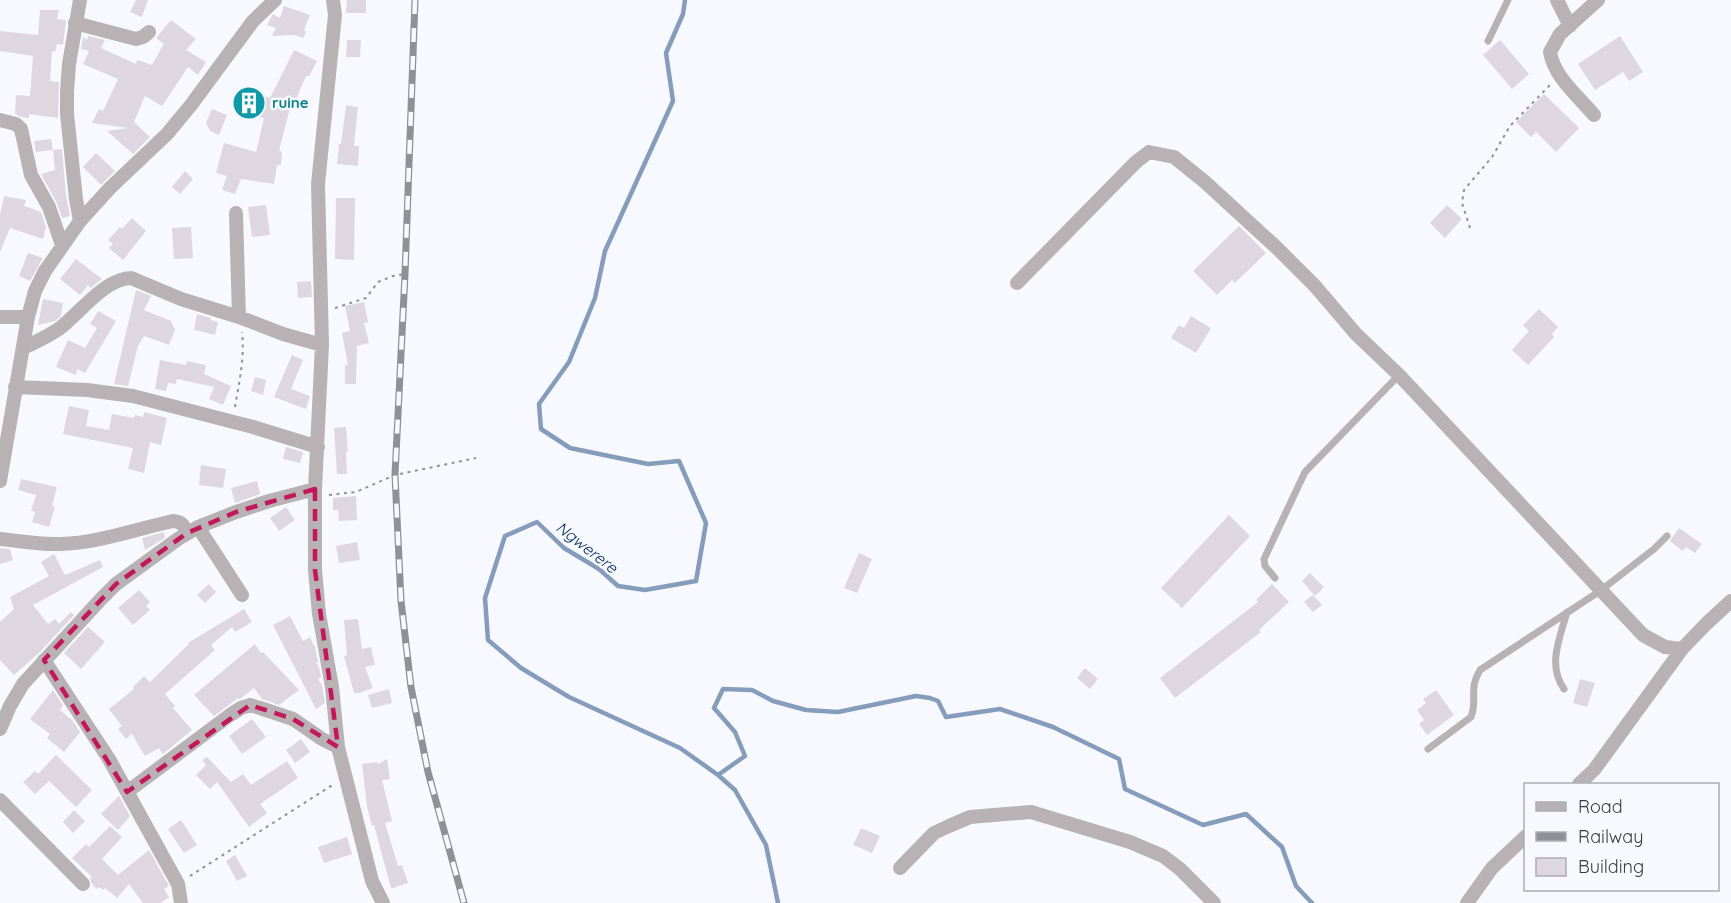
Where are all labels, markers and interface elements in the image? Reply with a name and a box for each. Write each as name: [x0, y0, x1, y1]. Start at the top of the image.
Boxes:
building icon: ruine: [231, 85, 267, 121]
place label: ruine: [272, 93, 309, 112]
water label: Ngwerere: [552, 517, 622, 578]
legend: [1524, 783, 1719, 891]
text: Road: [1578, 795, 1623, 818]
text: Railway: [1578, 825, 1644, 848]
text: Building: [1578, 855, 1644, 878]

